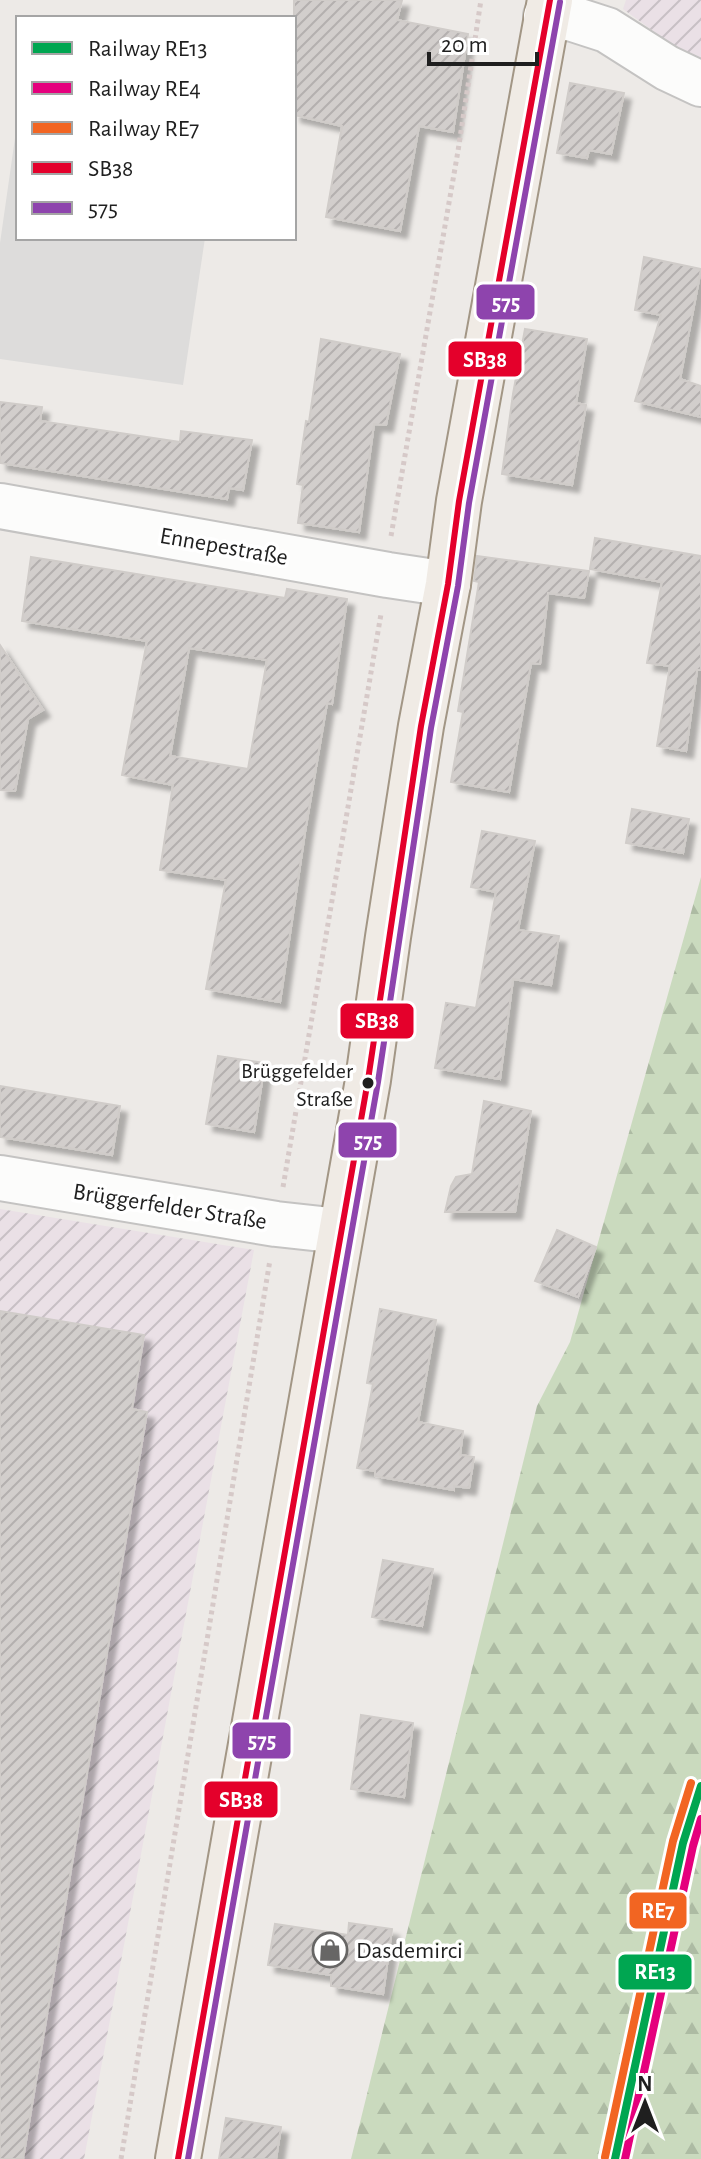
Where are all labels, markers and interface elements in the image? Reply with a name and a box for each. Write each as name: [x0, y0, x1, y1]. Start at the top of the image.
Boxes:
legend: [16, 16, 296, 240]
scale bar: [429, 16, 537, 66]
text: 20 m: [441, 33, 488, 57]
text: Railway RE13: [88, 37, 207, 61]
text: Railway RE4: [88, 77, 201, 101]
text: Railway RE7: [88, 117, 199, 141]
text: SB38: [88, 157, 133, 181]
text: 575: [88, 197, 118, 221]
line badge: 575: [475, 283, 536, 321]
text: 575: [492, 292, 520, 314]
line badge: SB38: [447, 340, 523, 378]
text: SB38: [463, 349, 507, 371]
street label: Ennepestraße: [158, 524, 290, 570]
line badge: SB38: [339, 1002, 415, 1040]
text: SB38: [355, 1010, 399, 1032]
place label: Brüggefelder Straße: [241, 1060, 353, 1110]
marker: Brüggefelder Straße: [360, 1075, 376, 1091]
line badge: 575: [337, 1121, 398, 1159]
text: 575: [354, 1130, 382, 1152]
street label: Brüggerfelder Straße: [71, 1180, 268, 1234]
line badge: 575: [231, 1721, 292, 1760]
text: 575: [248, 1730, 276, 1752]
line badge: SB38: [203, 1780, 279, 1819]
text: SB38: [219, 1789, 263, 1811]
line badge: RE7: [628, 1891, 688, 1930]
text: RE7: [641, 1900, 675, 1922]
shop icon: Dasdemirci: [311, 1931, 349, 1969]
place label: Dasdemirci: [356, 1939, 463, 1963]
line badge: RE13: [617, 1953, 693, 1991]
text: RE13: [634, 1961, 676, 1983]
north arrow: [605, 2063, 685, 2143]
text: N: [637, 2073, 653, 2095]

